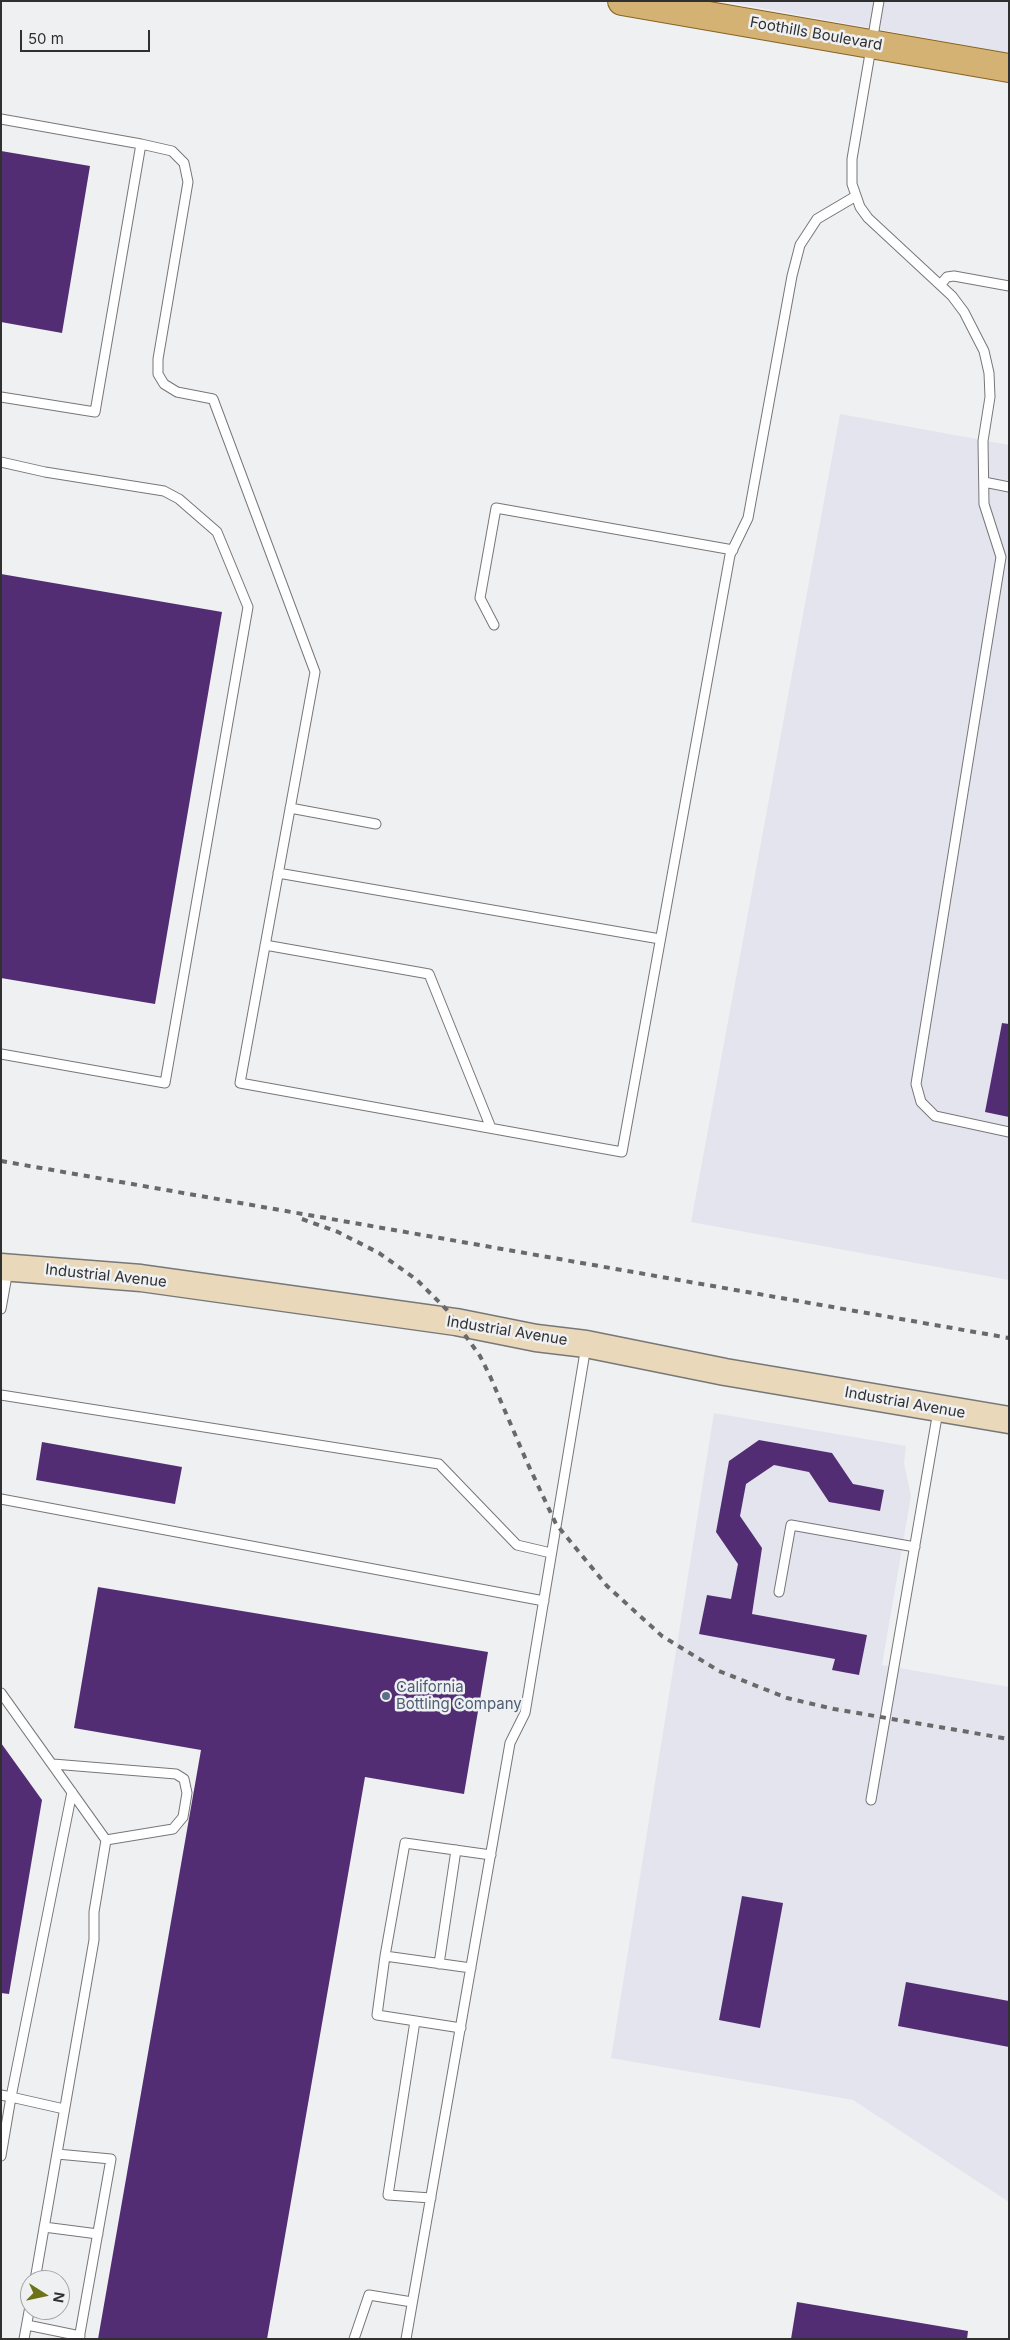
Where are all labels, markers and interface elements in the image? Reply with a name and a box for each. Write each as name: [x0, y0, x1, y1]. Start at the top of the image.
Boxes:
street label: Foothills Boulevard: [748, 13, 884, 55]
scale bar: [22, 20, 152, 52]
text: 50 m: [28, 29, 64, 48]
street label: Industrial Avenue: [44, 1261, 168, 1291]
street label: Industrial Avenue: [445, 1313, 569, 1349]
street label: Industrial Avenue: [843, 1384, 967, 1422]
place label: California Bottling Company: [396, 1678, 522, 1713]
marker: California Bottling Company: [380, 1690, 392, 1702]
north arrow: [20, 2270, 70, 2320]
text: N: [50, 2291, 69, 2304]

